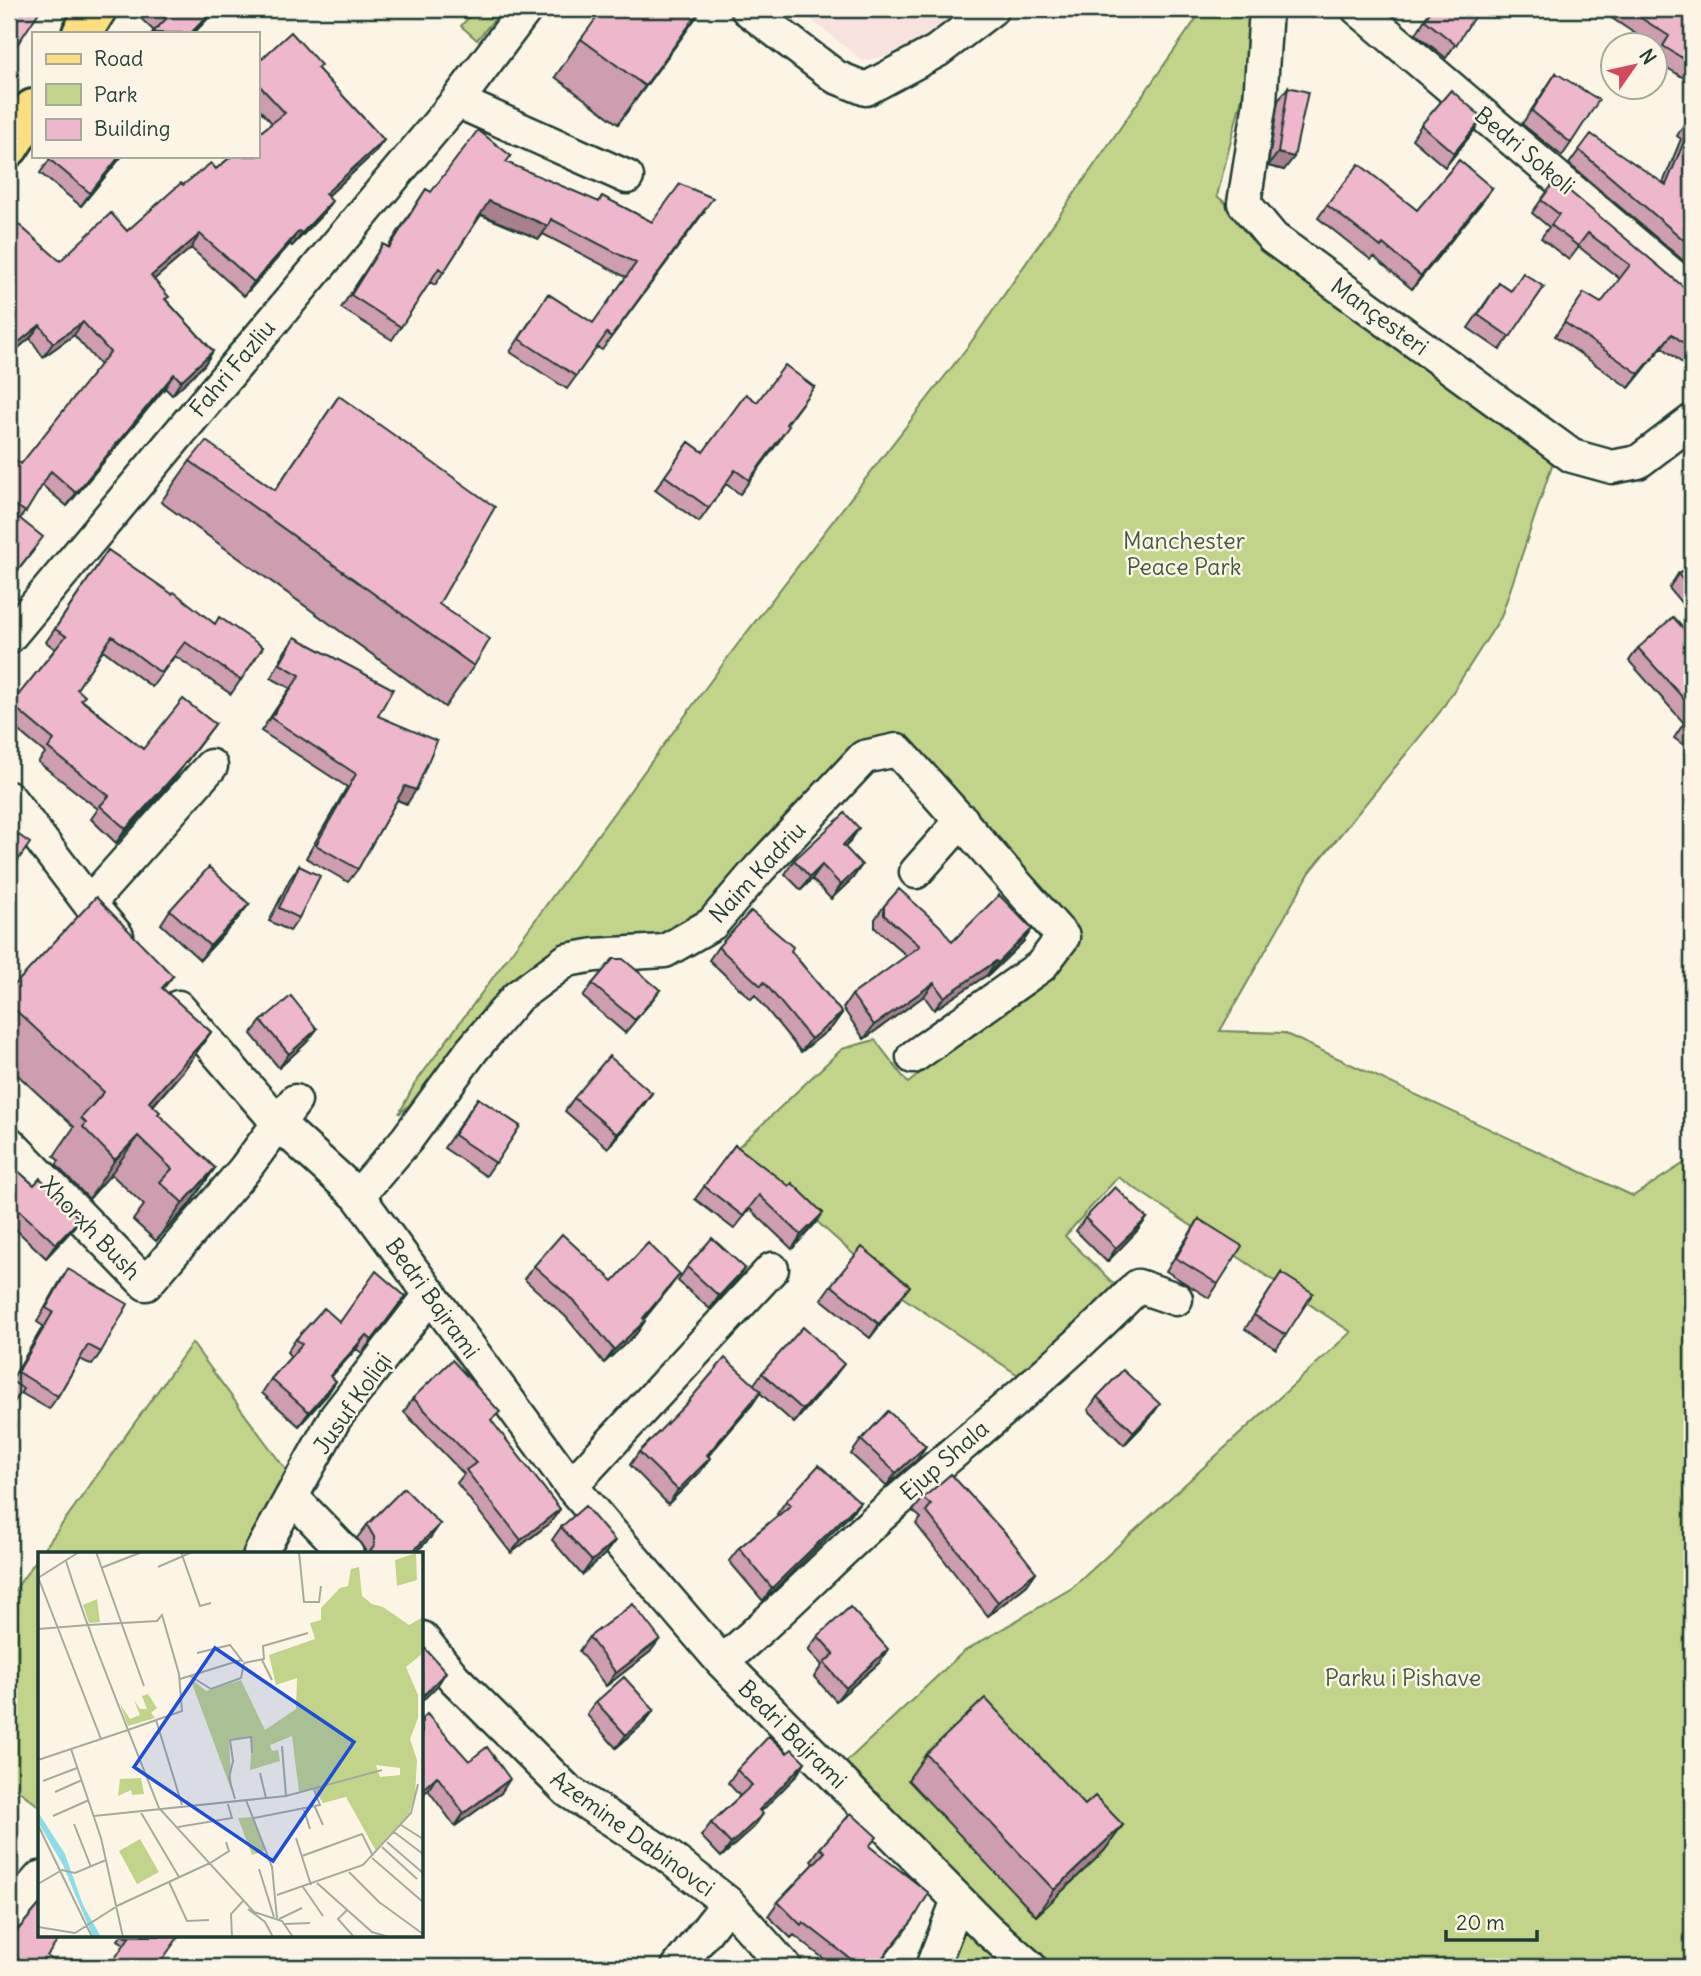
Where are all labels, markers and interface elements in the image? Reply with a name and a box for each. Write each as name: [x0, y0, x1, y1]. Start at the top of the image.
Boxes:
legend: [32, 32, 259, 158]
north arrow: [1600, 32, 1670, 102]
text: N: [1634, 44, 1662, 69]
text: Road: [94, 45, 143, 72]
text: Park: [94, 81, 137, 108]
street label: Bedri Sokoli: [1469, 100, 1581, 200]
text: Building: [94, 115, 170, 142]
street label: Mançesteri: [1326, 271, 1434, 361]
street label: Fahri Fazliu: [183, 313, 281, 423]
park label: Manchester Peace Park: [1123, 526, 1246, 581]
street label: Naim Kadriu: [703, 815, 811, 929]
street label: Xhorxh Bush: [35, 1170, 147, 1286]
street label: Bedri Bajrami: [380, 1232, 486, 1364]
street label: Jusuf Koliqi: [307, 1347, 397, 1459]
street label: Ejup Shala: [894, 1414, 994, 1506]
inset map: [38, 1552, 424, 1938]
park label: Parku i Pishave: [1325, 1663, 1481, 1692]
street label: Bedri Bajrami: [733, 1674, 853, 1794]
street label: Azemine Dabinovci: [545, 1764, 721, 1902]
scale bar: [1446, 1899, 1536, 1943]
text: 20 m: [1456, 1909, 1505, 1936]

